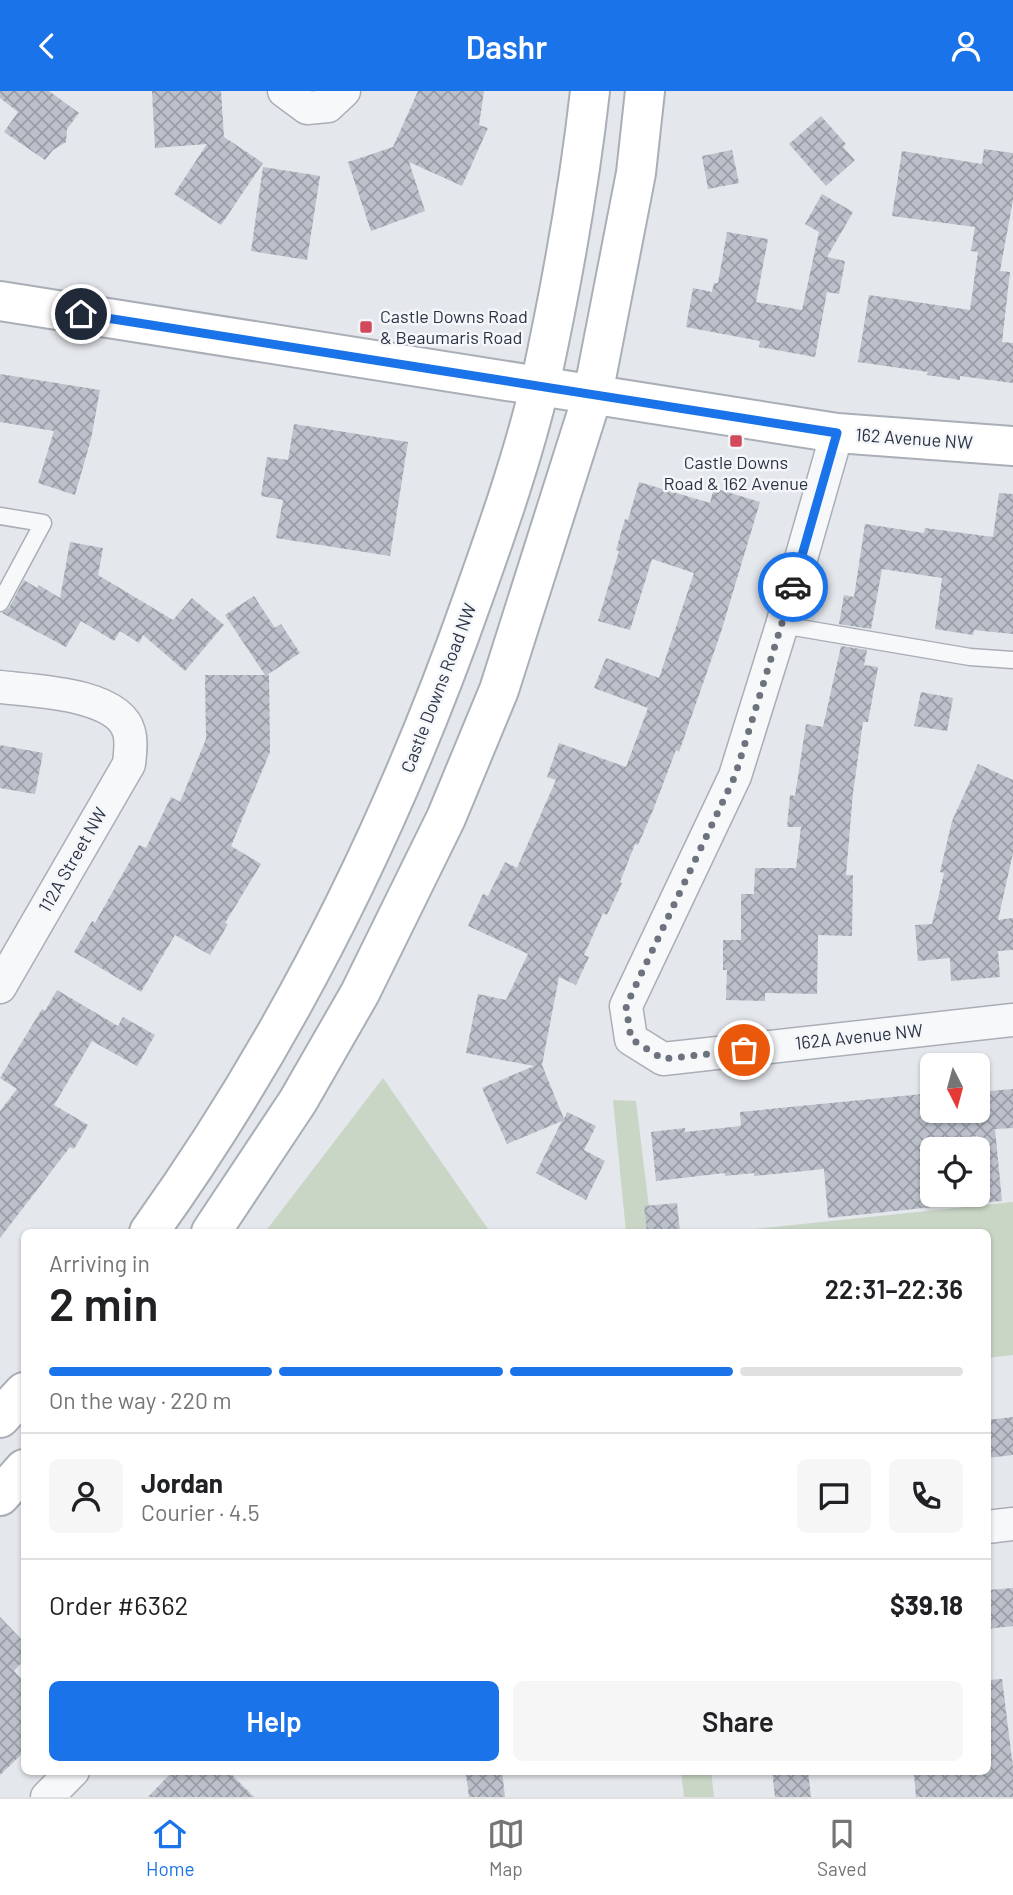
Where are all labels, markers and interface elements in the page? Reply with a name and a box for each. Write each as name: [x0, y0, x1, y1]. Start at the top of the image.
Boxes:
icon: back: [28, 27, 66, 65]
text: Dashr: [466, 27, 547, 65]
icon: person: [947, 27, 985, 65]
pin: [51, 284, 111, 344]
icon: home: [62, 295, 100, 333]
place label: Castle Downs Road & Beaumaris Road: [380, 305, 528, 348]
marker: Castle Downs Road & Beaumaris Road: [358, 319, 374, 335]
street label: 162 Avenue NW: [855, 423, 974, 453]
marker: Castle Downs Road & 162 Avenue: [728, 433, 744, 449]
place label: Castle Downs Road & 162 Avenue: [664, 451, 808, 494]
courier: [758, 552, 828, 622]
icon: car: [774, 568, 812, 606]
street label: Castle Downs Road NW: [396, 600, 481, 775]
street label: 112A Street NW: [33, 803, 111, 916]
street label: 162A Avenue NW: [794, 1018, 924, 1054]
pin: [714, 1020, 774, 1080]
icon: bag: [725, 1031, 763, 1069]
north arrow: [920, 1053, 990, 1123]
map controls: [920, 1053, 990, 1207]
button: locate: [920, 1137, 990, 1207]
text: Arriving in: [49, 1249, 150, 1277]
text: 22:31–22:36: [825, 1273, 963, 1304]
text: 2 min: [49, 1275, 158, 1330]
text: On the way · 220 m: [49, 1386, 232, 1414]
button: person: [49, 1459, 123, 1533]
button: chat: [797, 1459, 871, 1533]
button: phone: [889, 1459, 963, 1533]
text: Jordan: [141, 1467, 223, 1498]
text: Courier · 4.5: [141, 1498, 260, 1526]
text: Order #6362: [49, 1589, 188, 1620]
text: $39.18: [890, 1589, 963, 1620]
button: Help: [49, 1681, 499, 1761]
button: Share: [513, 1681, 963, 1761]
tab: Home: [146, 1815, 195, 1880]
tab: Map: [487, 1815, 525, 1880]
tab: Saved: [817, 1815, 867, 1880]

